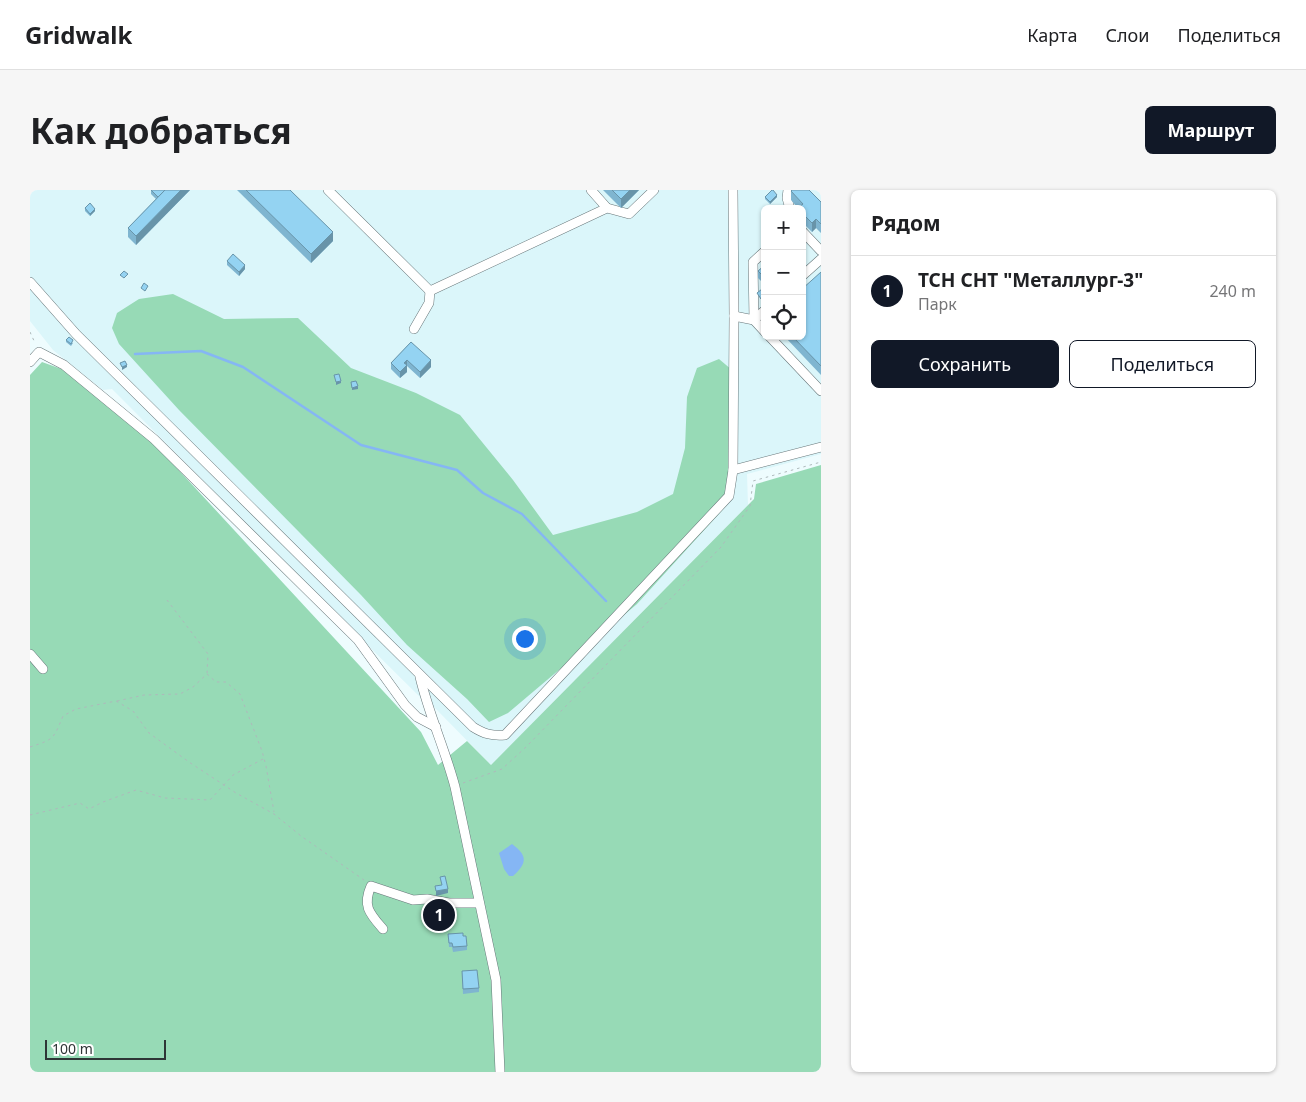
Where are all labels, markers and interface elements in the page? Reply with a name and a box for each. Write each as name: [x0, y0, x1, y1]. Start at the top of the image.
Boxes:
text: Gridwalk: [25, 18, 132, 51]
text: Карта: [1027, 23, 1077, 47]
text: Слои: [1105, 23, 1149, 47]
text: Поделиться: [1177, 23, 1281, 47]
button: Маршрут: [1145, 106, 1276, 154]
text: Как добраться: [30, 107, 292, 154]
map controls: [761, 205, 806, 340]
button: +: [761, 205, 806, 250]
text: Рядом: [871, 209, 941, 237]
button: −: [761, 250, 806, 295]
text: ТСН СНТ "Металлург-3": [918, 267, 1143, 293]
text: 1: [882, 280, 892, 302]
text: 240 m: [1209, 280, 1256, 302]
text: Парк: [918, 293, 957, 315]
button: locate: [761, 295, 806, 340]
button: Сохранить: [871, 340, 1059, 388]
button: Поделиться: [1069, 340, 1256, 388]
your location: [512, 626, 538, 652]
pin: 1: [423, 896, 455, 934]
scale bar: [45, 1037, 166, 1060]
text: 100 m: [52, 1039, 93, 1058]

